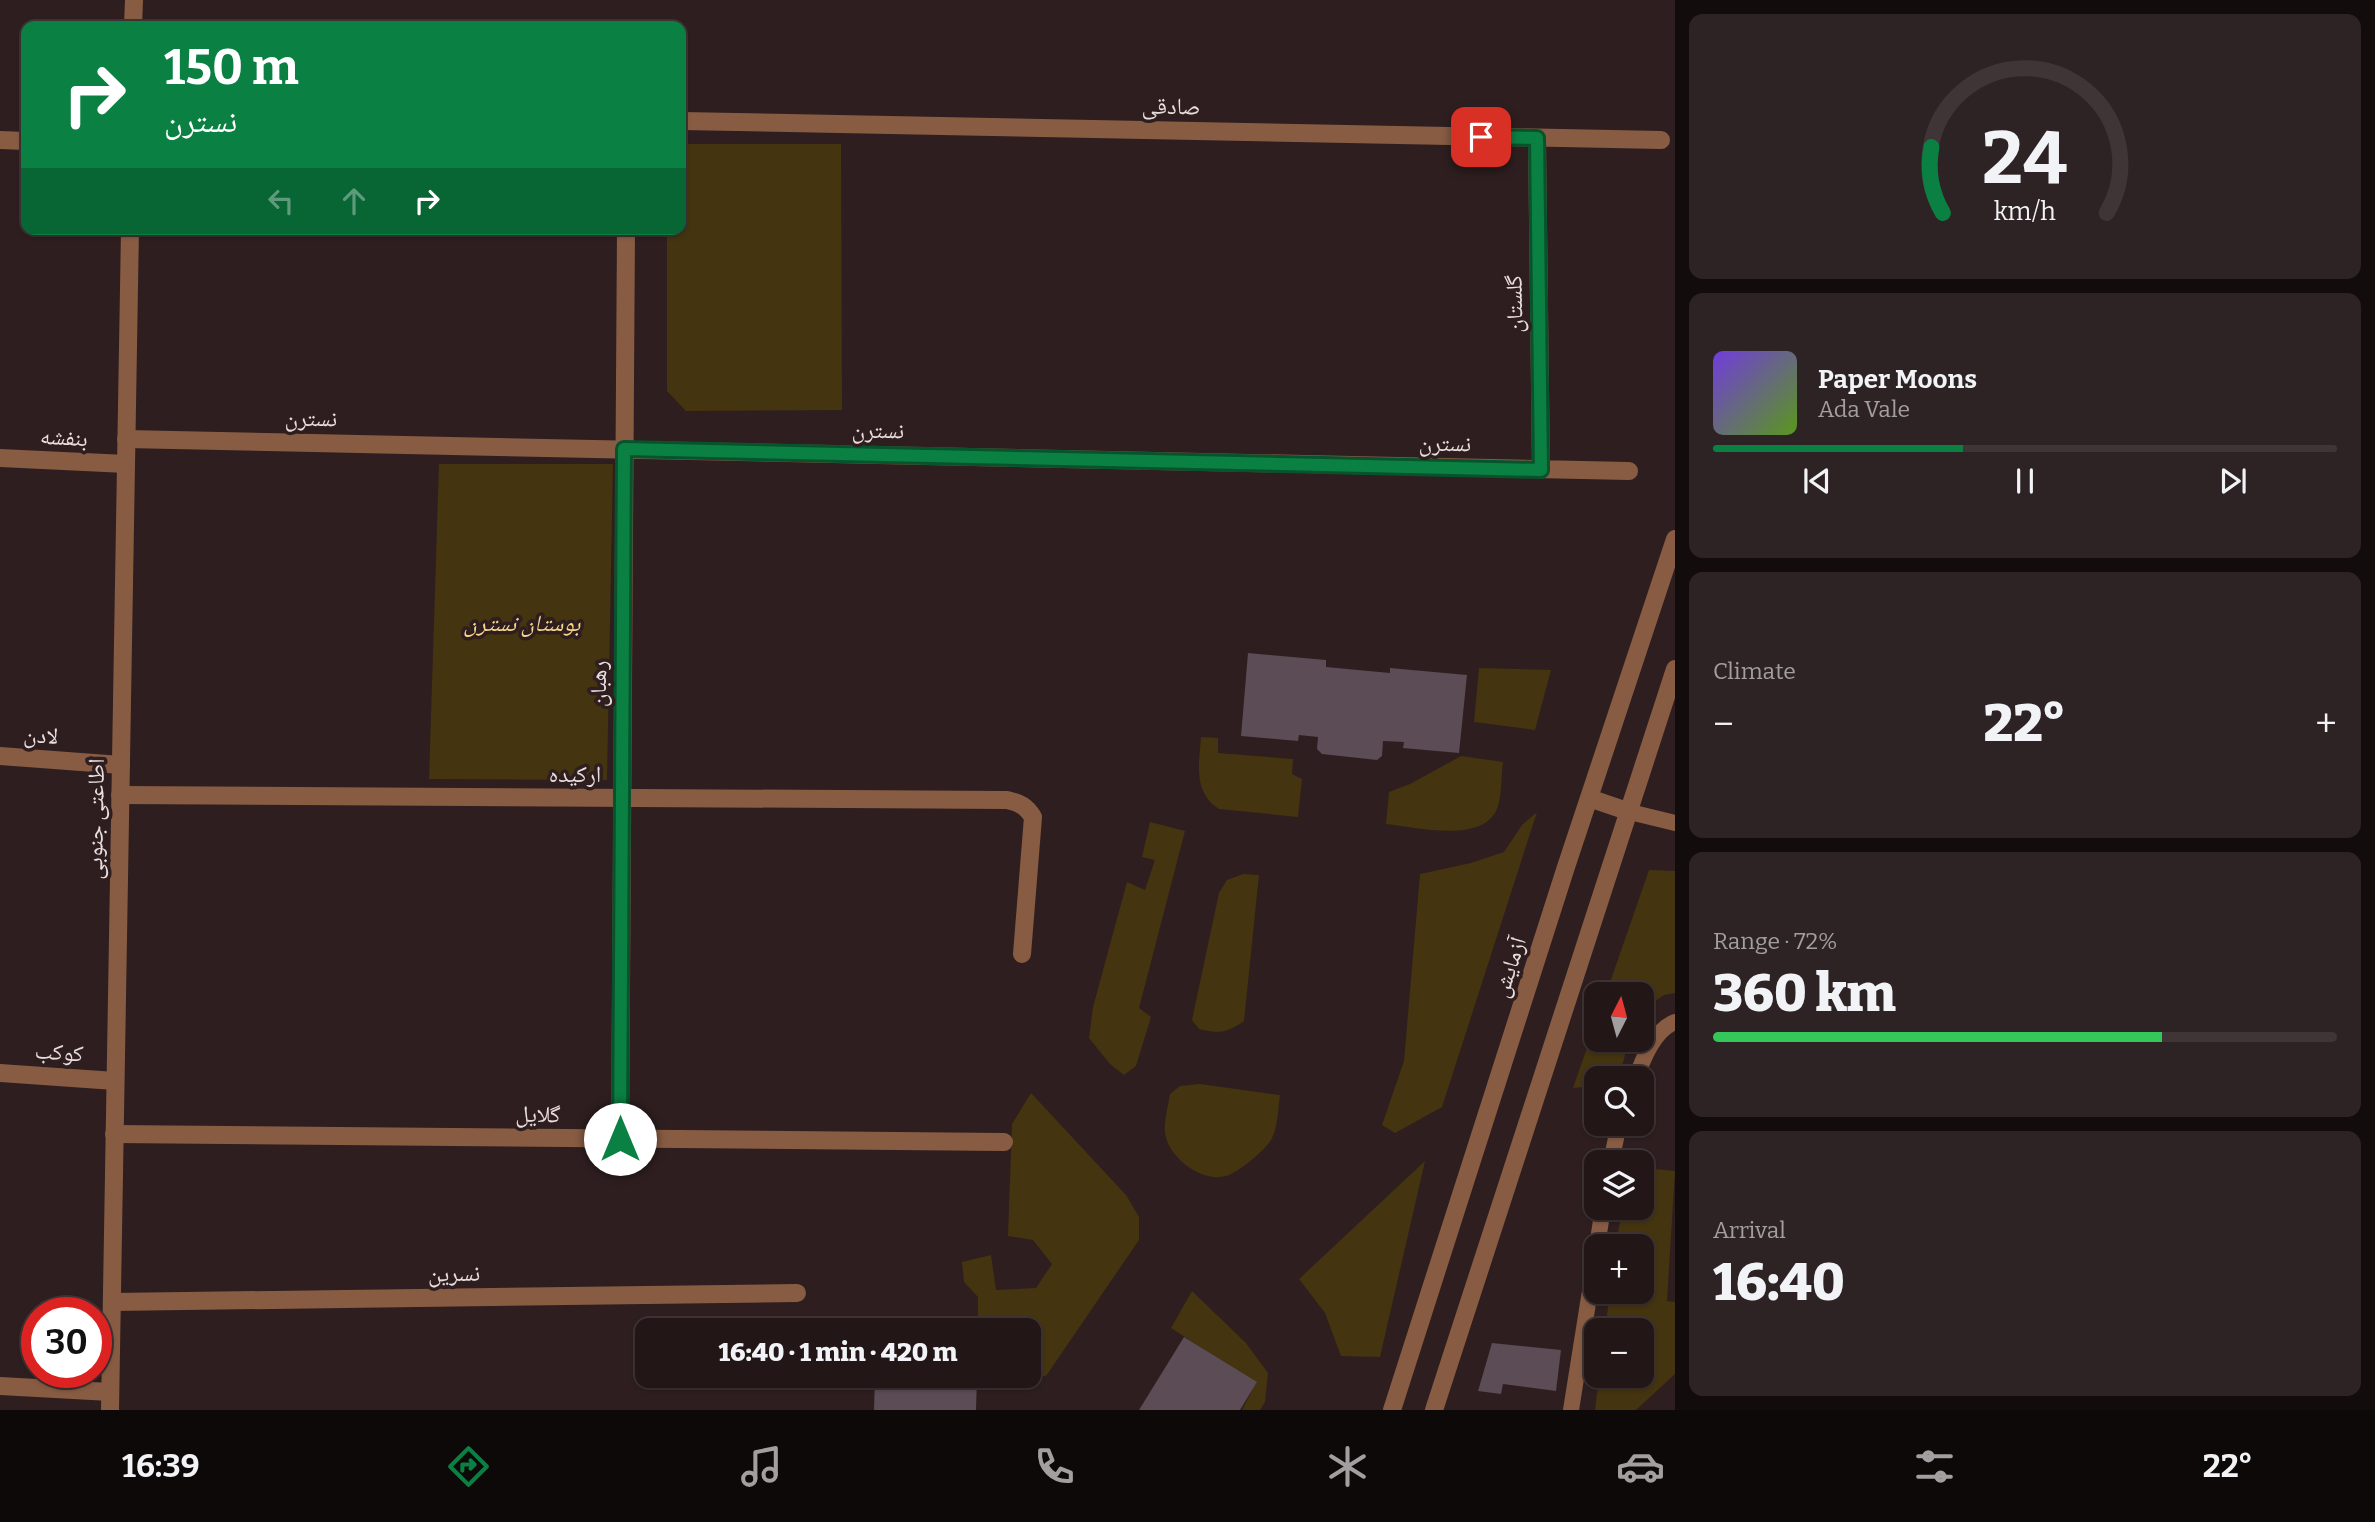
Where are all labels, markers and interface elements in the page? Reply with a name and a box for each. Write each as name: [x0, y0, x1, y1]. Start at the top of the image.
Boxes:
text: 150 m: [164, 38, 299, 97]
icon: right: [49, 49, 140, 140]
street label: صادقی: [1141, 91, 1201, 121]
text: نسترن: [164, 102, 237, 140]
pin: [1451, 107, 1511, 167]
text: 24: [1982, 115, 2068, 202]
icon: arrive: [1462, 118, 1500, 156]
icon: left: [262, 182, 300, 220]
icon: ahead: [335, 182, 373, 220]
icon: right: [408, 182, 446, 220]
text: km/h: [1994, 196, 2056, 226]
street label: گلستان: [1499, 274, 1529, 333]
text: Paper Moons: [1818, 364, 1977, 395]
text: Ada Vale: [1818, 395, 1910, 423]
street label: نسترن: [284, 404, 338, 432]
street label: نسترن: [851, 416, 905, 444]
street label: بنفشه: [40, 422, 88, 452]
street label: نسترن: [1418, 429, 1472, 457]
icon: previous: [1798, 462, 1836, 500]
icon: pause: [2006, 462, 2044, 500]
icon: next: [2214, 462, 2252, 500]
park label: بوستان نسترن: [464, 609, 581, 638]
text: Climate: [1713, 657, 1796, 685]
street label: رهبان: [584, 661, 612, 707]
text: 22°: [1983, 692, 2066, 755]
text: −: [1713, 701, 1734, 747]
text: +: [2315, 701, 2337, 747]
street label: لادن: [23, 720, 59, 750]
street label: اطاعتی جنوبی: [80, 758, 110, 880]
street label: ارکیده: [549, 760, 601, 788]
text: Range · 72%: [1713, 927, 1837, 955]
street label: آزمایش: [1486, 932, 1532, 1001]
text: 360 km: [1713, 962, 1896, 1025]
north arrow: [1584, 982, 1654, 1052]
map controls: [1584, 982, 1654, 1388]
street label: کوکب: [34, 1036, 85, 1068]
button: search: [1584, 1066, 1654, 1136]
street label: گلایل: [515, 1100, 561, 1128]
position arrow: [583, 1102, 657, 1176]
button: layers: [1584, 1150, 1654, 1220]
text: Arrival: [1713, 1216, 1786, 1244]
button: +: [1584, 1234, 1654, 1304]
text: 16:40: [1713, 1251, 1845, 1314]
street label: نسرین: [428, 1259, 480, 1287]
speed limit sign: 30: [21, 1297, 112, 1388]
button: −: [1584, 1318, 1654, 1388]
text: 16:40 · 1 min · 420 m: [719, 1337, 958, 1368]
icon: directions: [444, 1442, 493, 1491]
icon: music: [737, 1442, 786, 1491]
icon: phone: [1030, 1442, 1079, 1491]
icon: climate: [1323, 1442, 1372, 1491]
icon: car: [1616, 1442, 1665, 1491]
icon: filters: [1910, 1442, 1959, 1491]
text: 16:39: [122, 1447, 200, 1485]
text: 22°: [2203, 1447, 2253, 1485]

